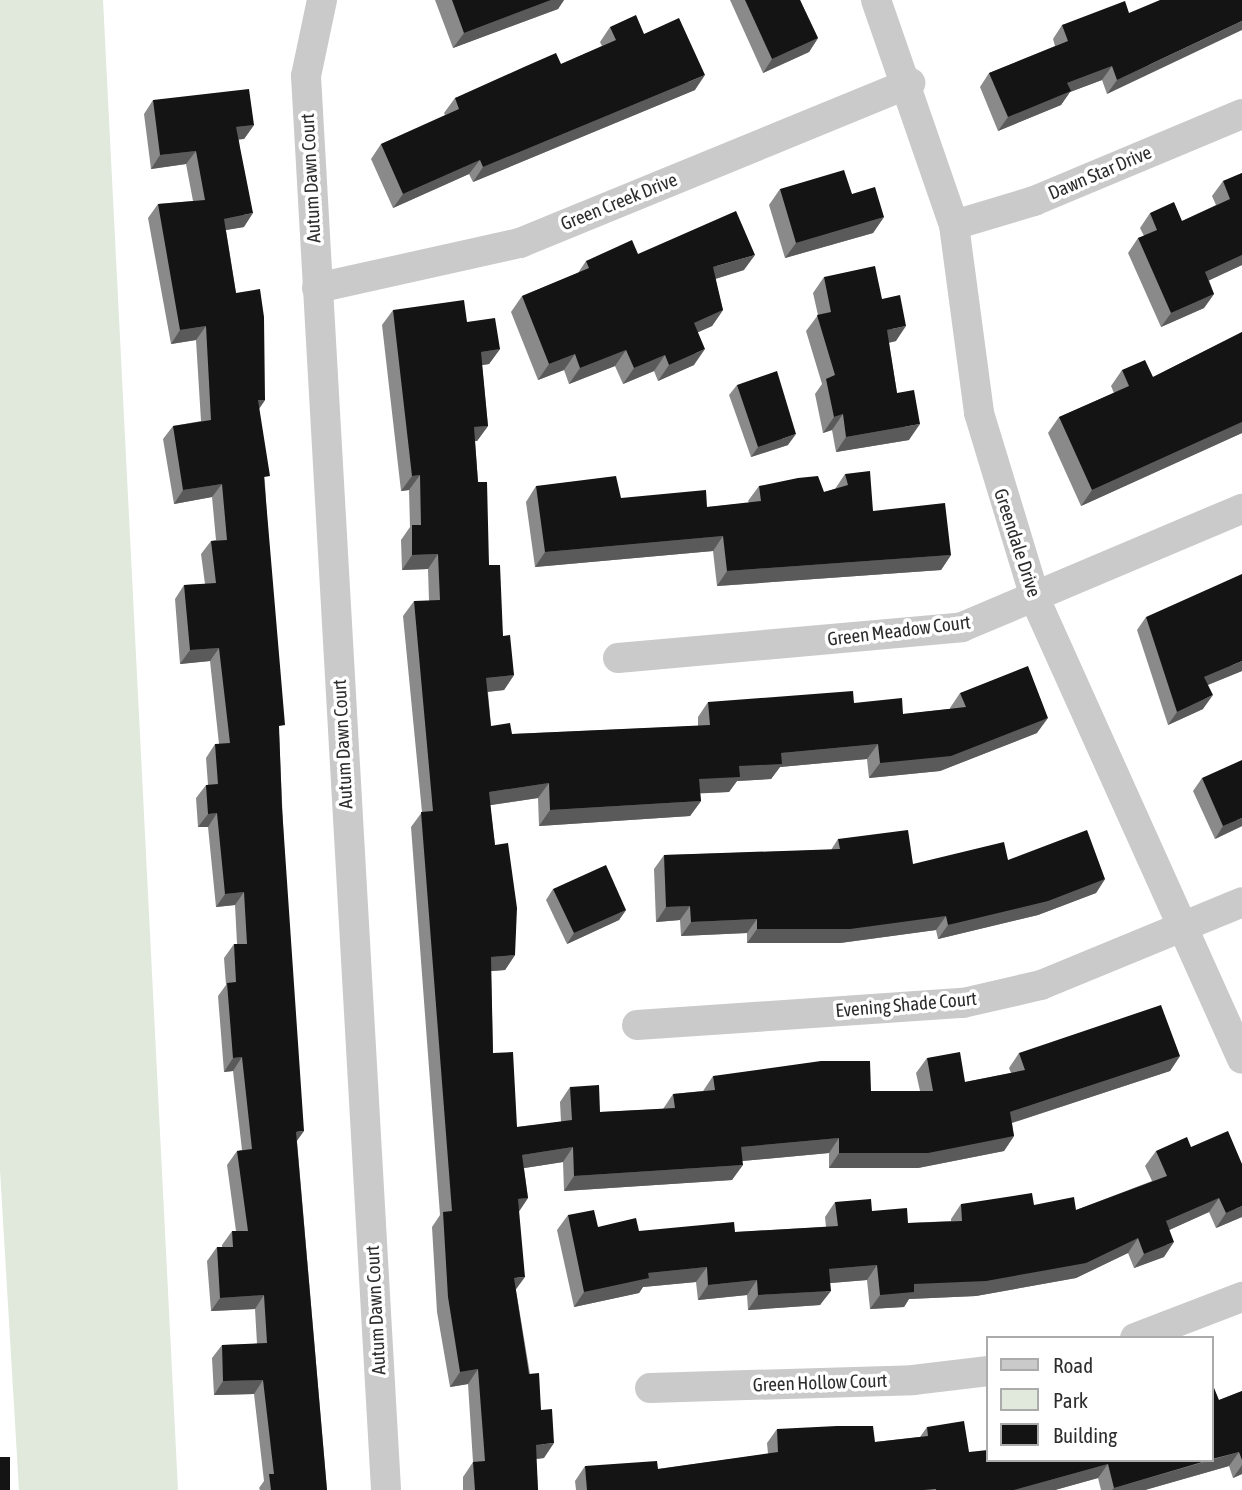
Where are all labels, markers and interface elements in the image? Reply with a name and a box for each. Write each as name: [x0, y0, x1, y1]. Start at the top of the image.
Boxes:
street label: Autum Dawn Court: [296, 113, 326, 243]
street label: Dawn Star Drive: [1045, 141, 1155, 205]
street label: Green Creek Drive: [557, 168, 681, 236]
street label: Greendale Drive: [989, 486, 1045, 600]
street label: Green Meadow Court: [826, 611, 972, 651]
street label: Autum Dawn Court: [328, 679, 358, 809]
street label: Evening Shade Court: [834, 987, 978, 1023]
street label: Autum Dawn Court: [361, 1245, 391, 1375]
legend: [986, 1336, 1214, 1462]
text: Road: [1053, 1353, 1093, 1377]
street label: Green Hollow Court: [752, 1369, 888, 1397]
text: Park: [1053, 1388, 1088, 1412]
text: Building: [1053, 1423, 1117, 1447]

